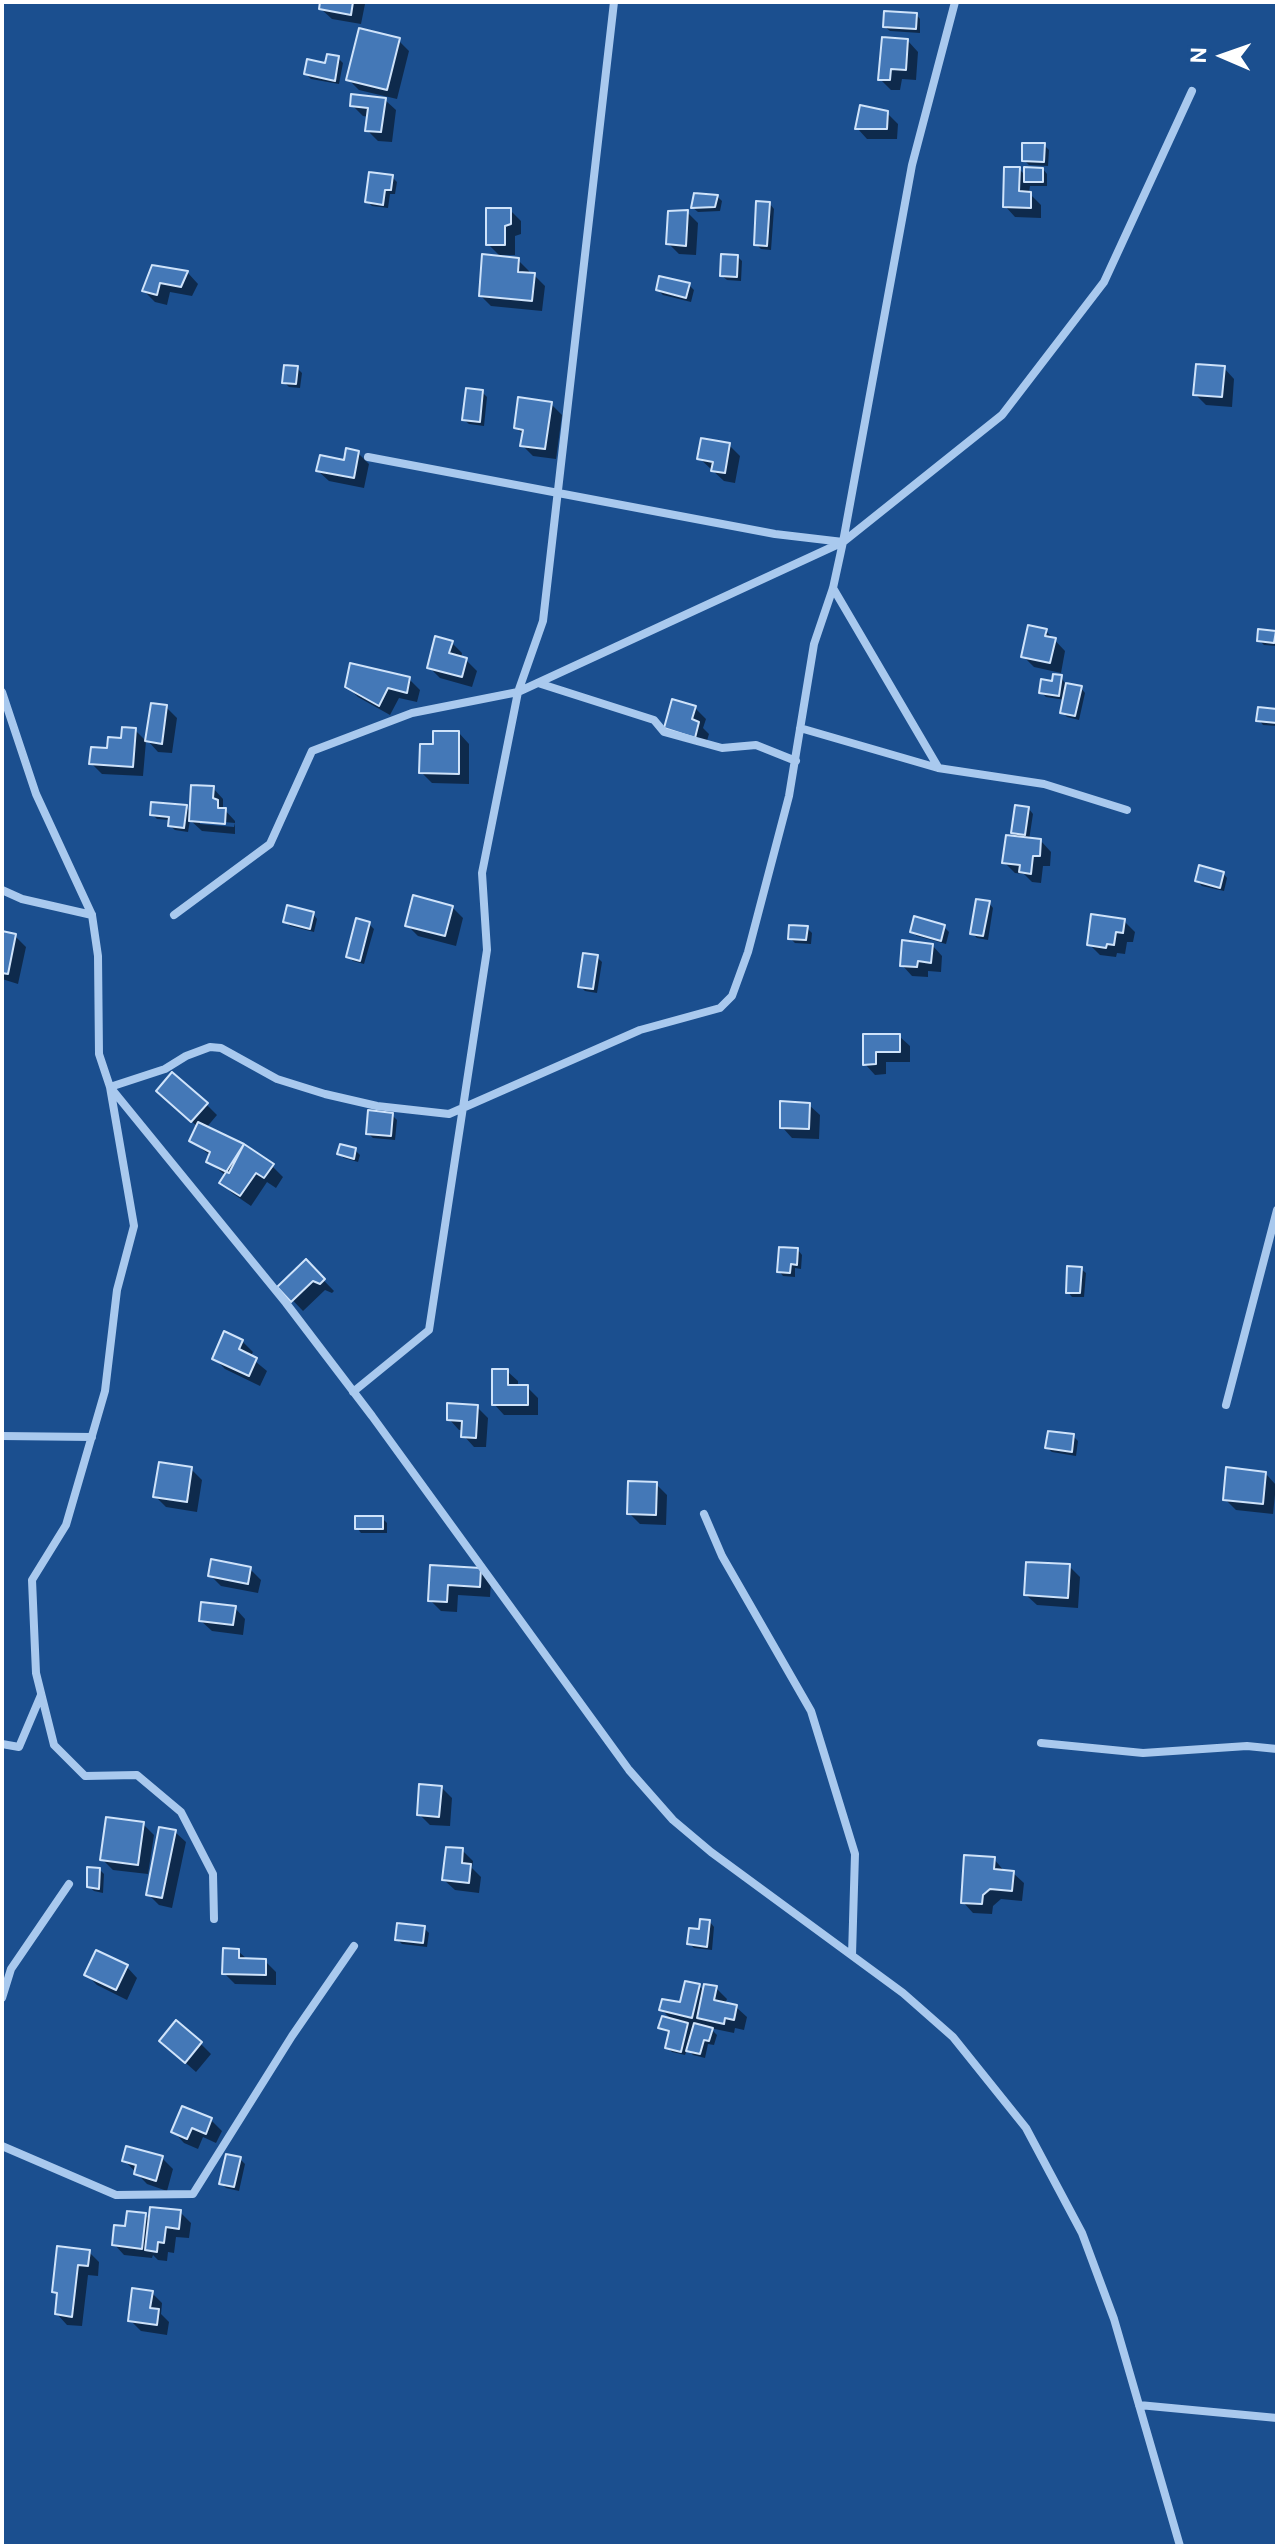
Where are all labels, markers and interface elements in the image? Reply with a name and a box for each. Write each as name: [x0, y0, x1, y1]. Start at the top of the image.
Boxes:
north arrow: [1183, 16, 1263, 96]
text: N: [1184, 47, 1213, 64]

